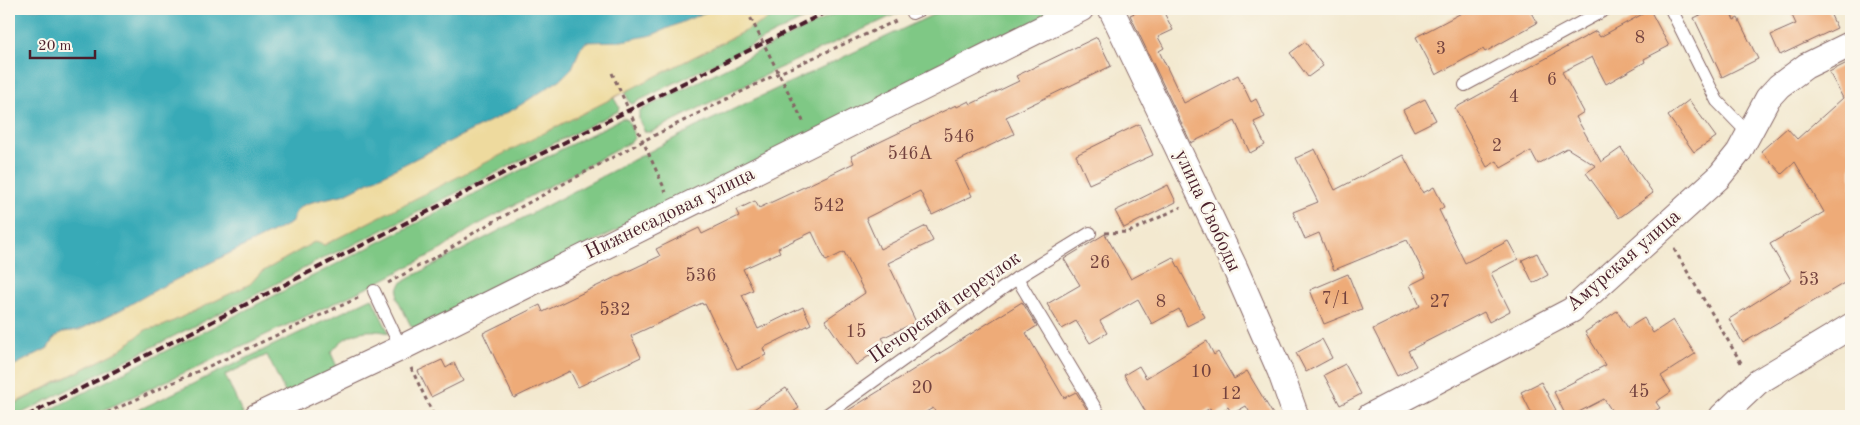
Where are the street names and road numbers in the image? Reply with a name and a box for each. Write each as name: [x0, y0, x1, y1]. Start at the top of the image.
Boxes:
street label: улица Свободы: [1170, 147, 1244, 275]
street label: Нижнесадовая улица: [582, 164, 758, 264]
street label: Амурская улица: [1563, 206, 1685, 316]
street label: Печорский переулок: [865, 248, 1025, 368]

